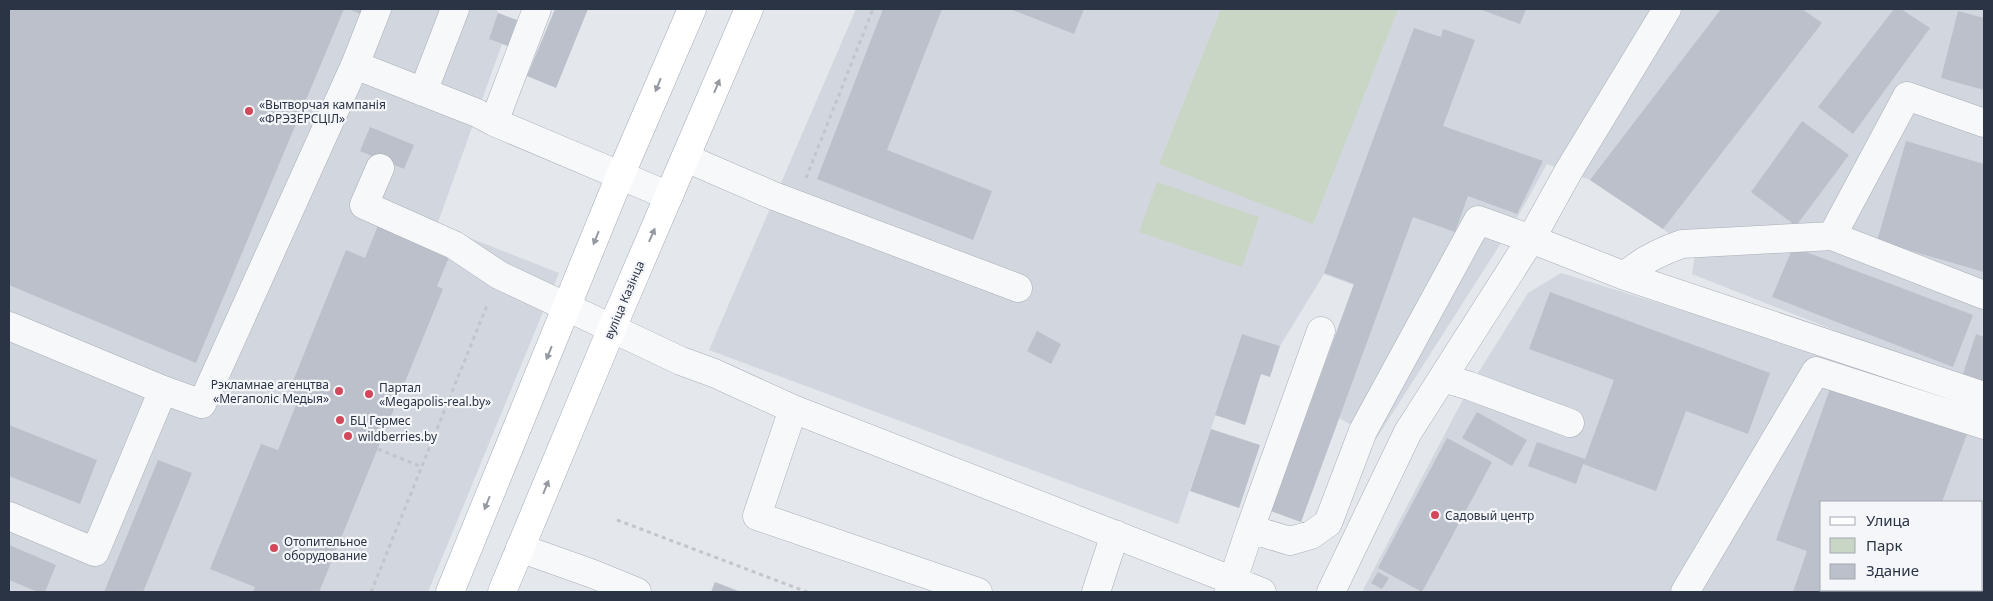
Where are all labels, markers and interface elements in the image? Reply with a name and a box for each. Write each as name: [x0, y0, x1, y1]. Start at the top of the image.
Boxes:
one-way arrow: [654, 78, 661, 93]
one-way arrow: [713, 79, 721, 93]
place label: «Вытворчая кампанія «ФРЭЗЕРСЦІЛ»: [259, 96, 386, 127]
marker: «Вытворчая кампанія «ФРЭЗЕРСЦІЛ»: [243, 105, 255, 117]
one-way arrow: [649, 228, 657, 242]
one-way arrow: [591, 231, 599, 245]
street label: вуліца Казінца: [600, 258, 648, 342]
one-way arrow: [545, 346, 553, 361]
place label: Рэкламнае агенцтва «Мегаполіс Медыя»: [211, 376, 329, 407]
place label: Партал «Megapolis-real.by»: [379, 379, 491, 410]
marker: Рэкламнае агенцтва «Мегаполіс Медыя»: [333, 385, 345, 397]
marker: Партал «Megapolis-real.by»: [363, 388, 375, 400]
place label: БЦ Гермес: [350, 412, 411, 429]
marker: БЦ Гермес: [334, 414, 346, 426]
place label: wildberries.by: [358, 428, 438, 445]
marker: wildberries.by: [342, 430, 354, 442]
one-way arrow: [542, 480, 550, 494]
one-way arrow: [483, 496, 491, 510]
legend: [1820, 501, 1983, 591]
place label: Садовый центр: [1445, 507, 1534, 524]
marker: Садовый центр: [1429, 509, 1441, 521]
text: Улица: [1866, 510, 1910, 530]
place label: Отопительное оборудование: [284, 533, 368, 564]
text: Парк: [1866, 535, 1902, 555]
marker: Отопительное оборудование: [268, 542, 280, 554]
text: Здание: [1866, 560, 1919, 580]

